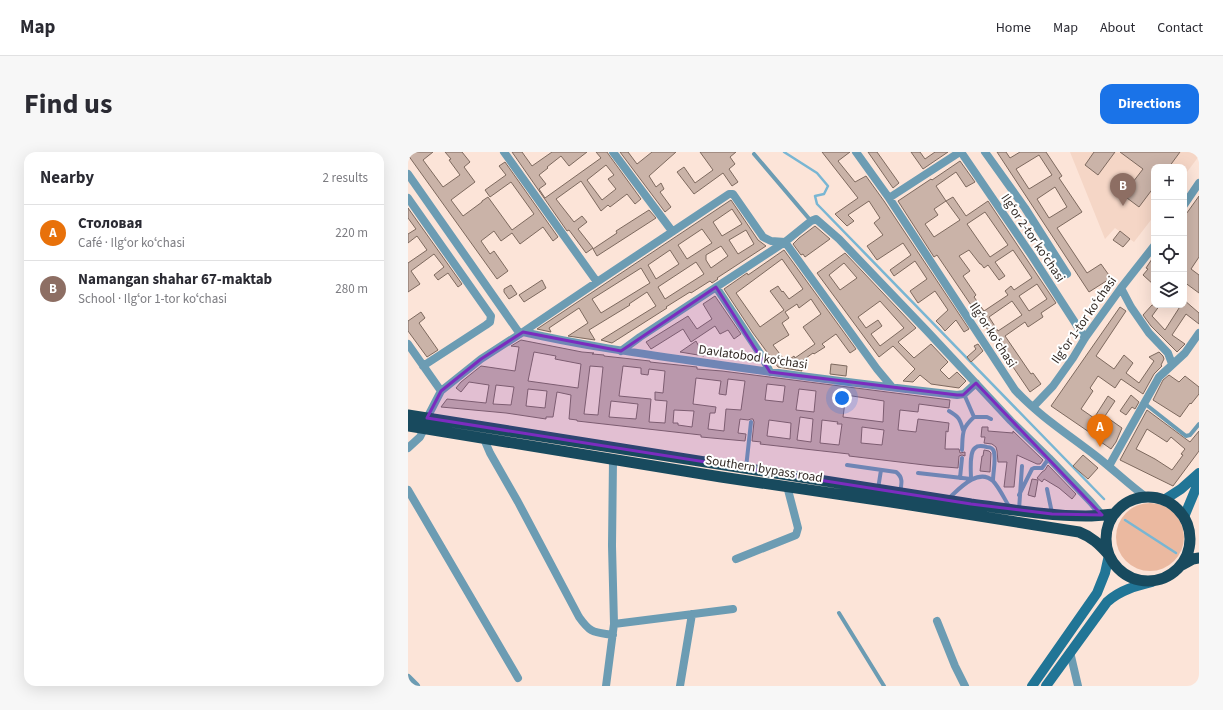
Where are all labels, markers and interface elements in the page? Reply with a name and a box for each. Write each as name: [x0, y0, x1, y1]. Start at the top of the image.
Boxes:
text: Map: [20, 14, 55, 41]
text: Home: [996, 18, 1031, 38]
text: Map: [1053, 18, 1078, 38]
text: About: [1100, 18, 1135, 38]
text: Contact: [1157, 18, 1203, 38]
text: Find us: [24, 84, 112, 124]
button: Directions: [1100, 84, 1199, 124]
map controls: [1151, 164, 1187, 308]
button: +: [1151, 164, 1187, 200]
text: Nearby: [40, 166, 94, 190]
text: 2 results: [323, 169, 368, 187]
pin: B: [1110, 173, 1136, 206]
street label: Ilgʻor 2-tor koʻchasi: [997, 190, 1069, 286]
button: −: [1151, 200, 1187, 236]
text: Столовая: [78, 213, 143, 234]
text: A: [49, 224, 57, 242]
text: 220 m: [335, 224, 368, 242]
text: Café · Ilgʻor koʻchasi: [78, 234, 185, 252]
button: locate: [1151, 236, 1187, 272]
text: Namangan shahar 67-maktab: [78, 269, 272, 290]
button: layers: [1151, 272, 1187, 308]
street label: Ilgʻor 1-tor koʻchasi: [1047, 273, 1121, 367]
text: B: [49, 280, 57, 298]
text: 280 m: [335, 280, 368, 298]
text: School · Ilgʻor 1-tor koʻchasi: [78, 290, 227, 308]
street label: Ilgʻor koʻchasi: [965, 299, 1021, 371]
street label: Davlatobod koʻchasi: [697, 340, 809, 374]
your location: [832, 388, 852, 408]
pin: A: [1087, 414, 1113, 447]
street label: Southern bypass road: [704, 451, 824, 487]

